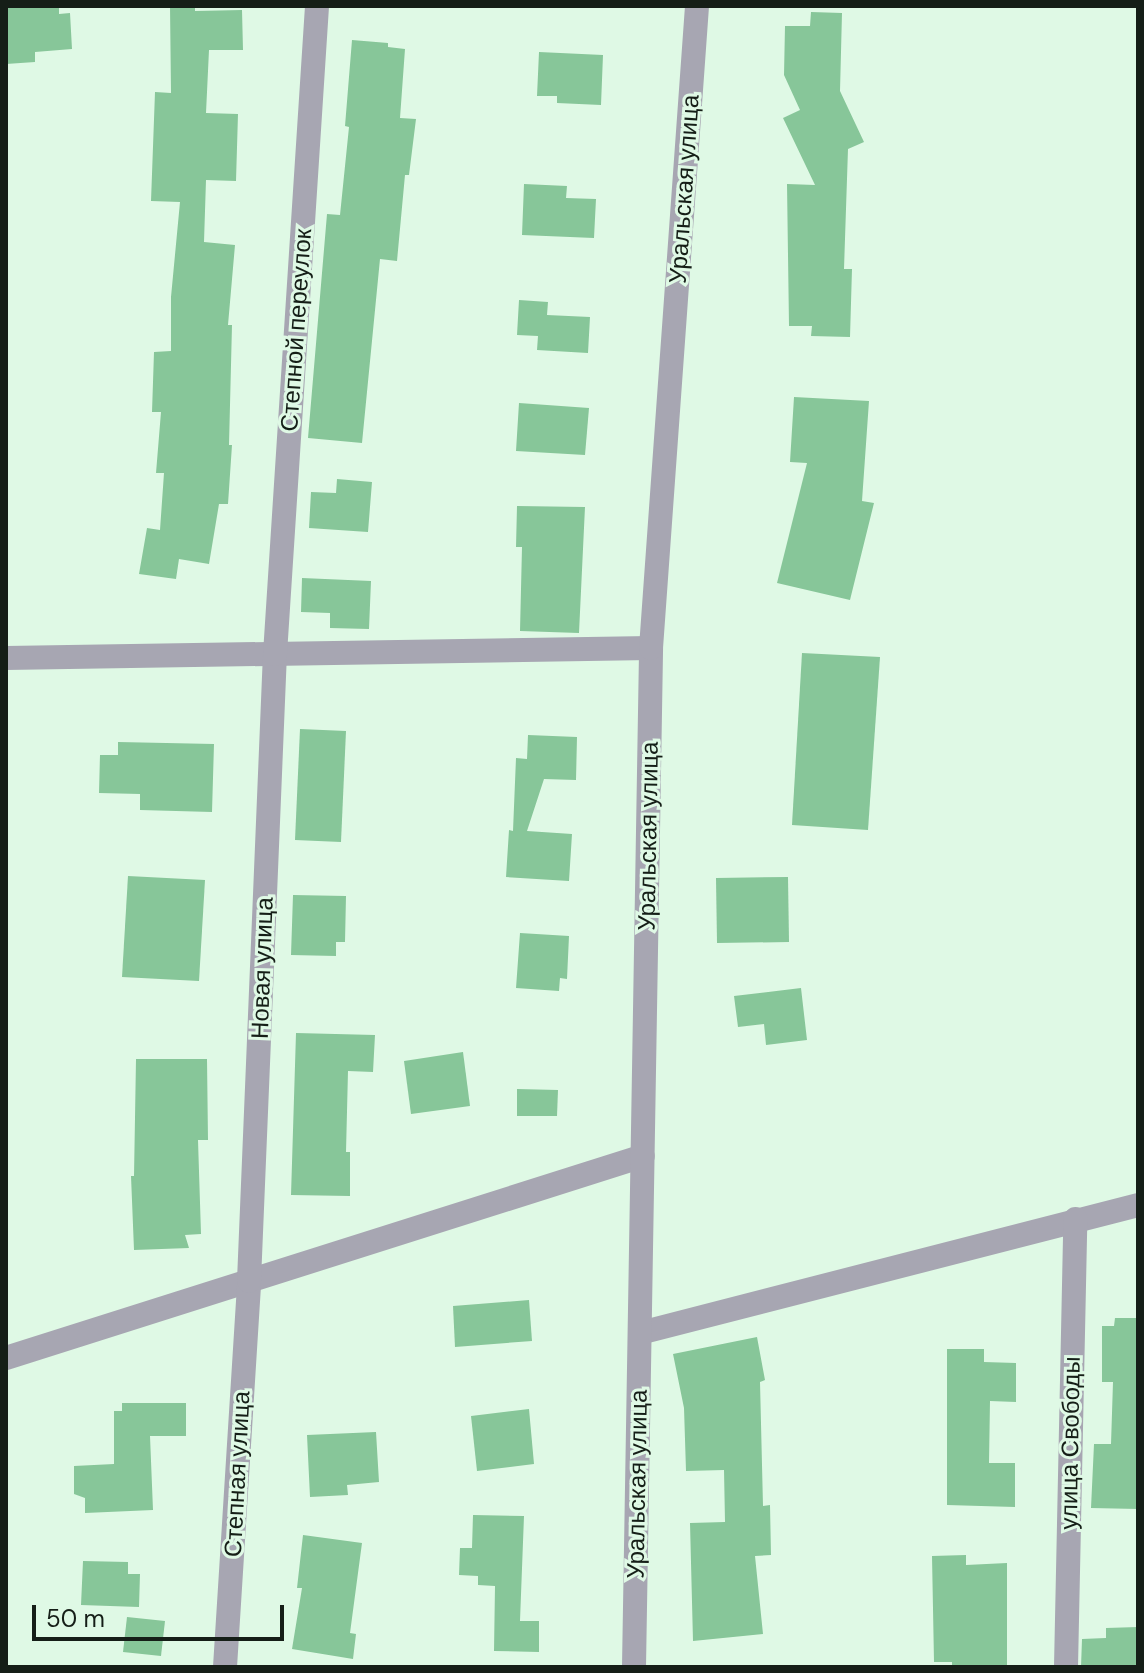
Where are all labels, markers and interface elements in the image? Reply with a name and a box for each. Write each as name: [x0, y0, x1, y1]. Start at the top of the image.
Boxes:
street label: Уральская улица: [663, 94, 705, 284]
street label: Степной переулок: [275, 228, 317, 432]
street label: Уральская улица: [632, 741, 664, 931]
street label: Новая улица: [245, 897, 279, 1039]
street label: улица Свободы: [1054, 1356, 1086, 1530]
street label: Уральская улица: [621, 1389, 653, 1579]
street label: Степная улица: [218, 1390, 256, 1558]
scale bar: [36, 1589, 288, 1639]
text: 50 m: [46, 1603, 105, 1634]

